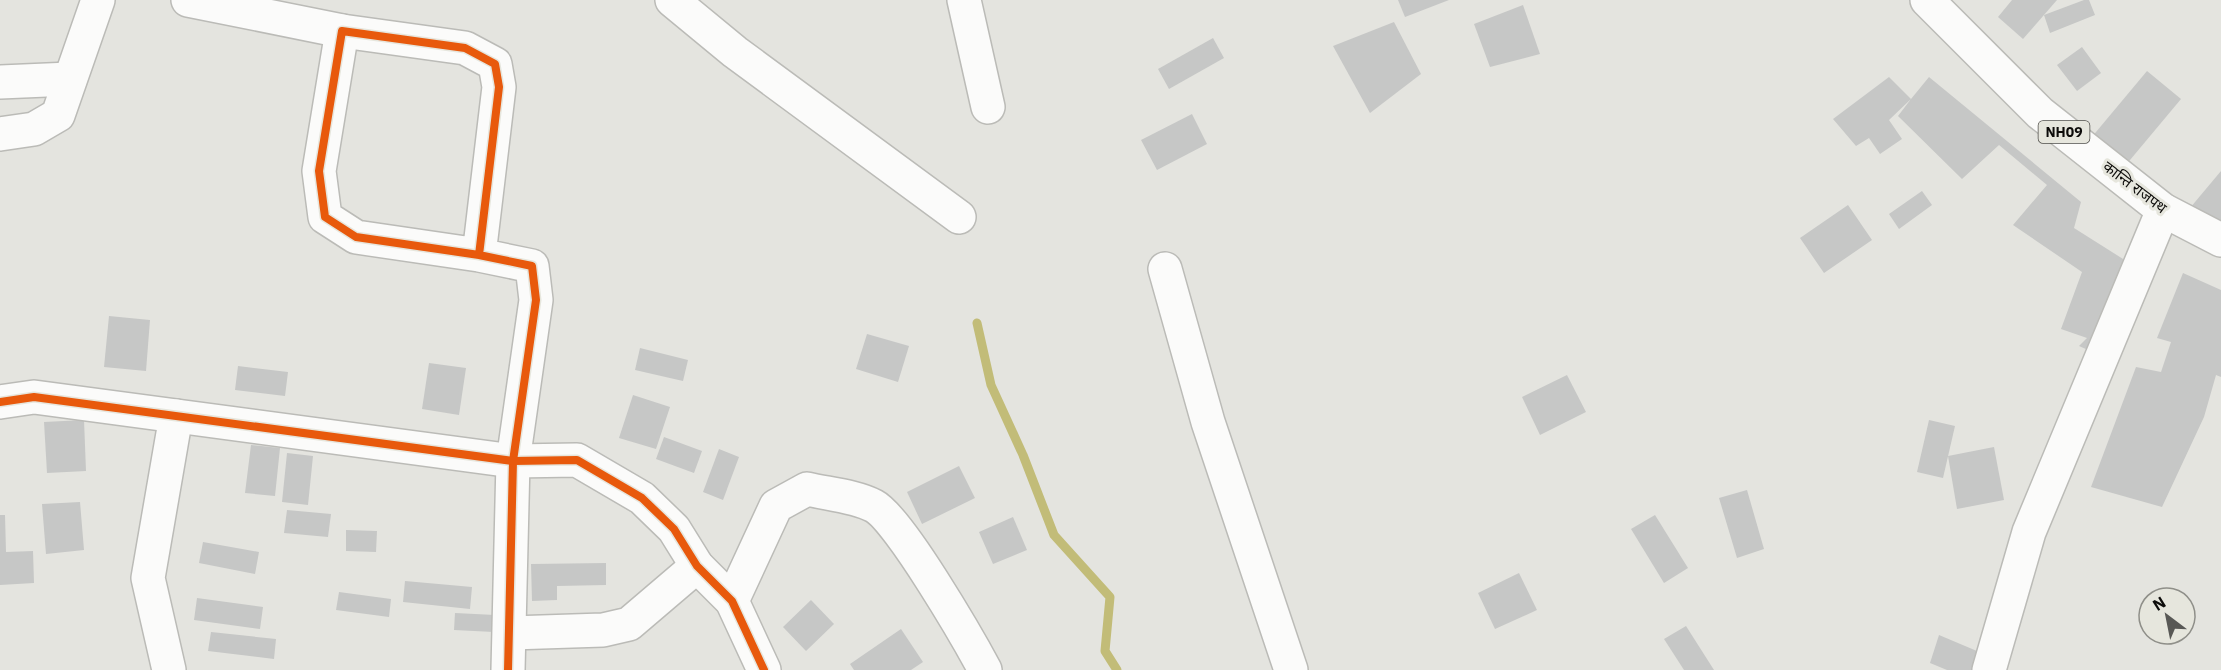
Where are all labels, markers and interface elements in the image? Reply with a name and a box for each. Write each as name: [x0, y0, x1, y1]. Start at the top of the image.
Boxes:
road number: NH09: [2038, 121, 2090, 143]
street label: कान्ति राजपथ: [2099, 157, 2171, 217]
north arrow: [2137, 586, 2197, 646]
text: N: [2149, 592, 2169, 615]

